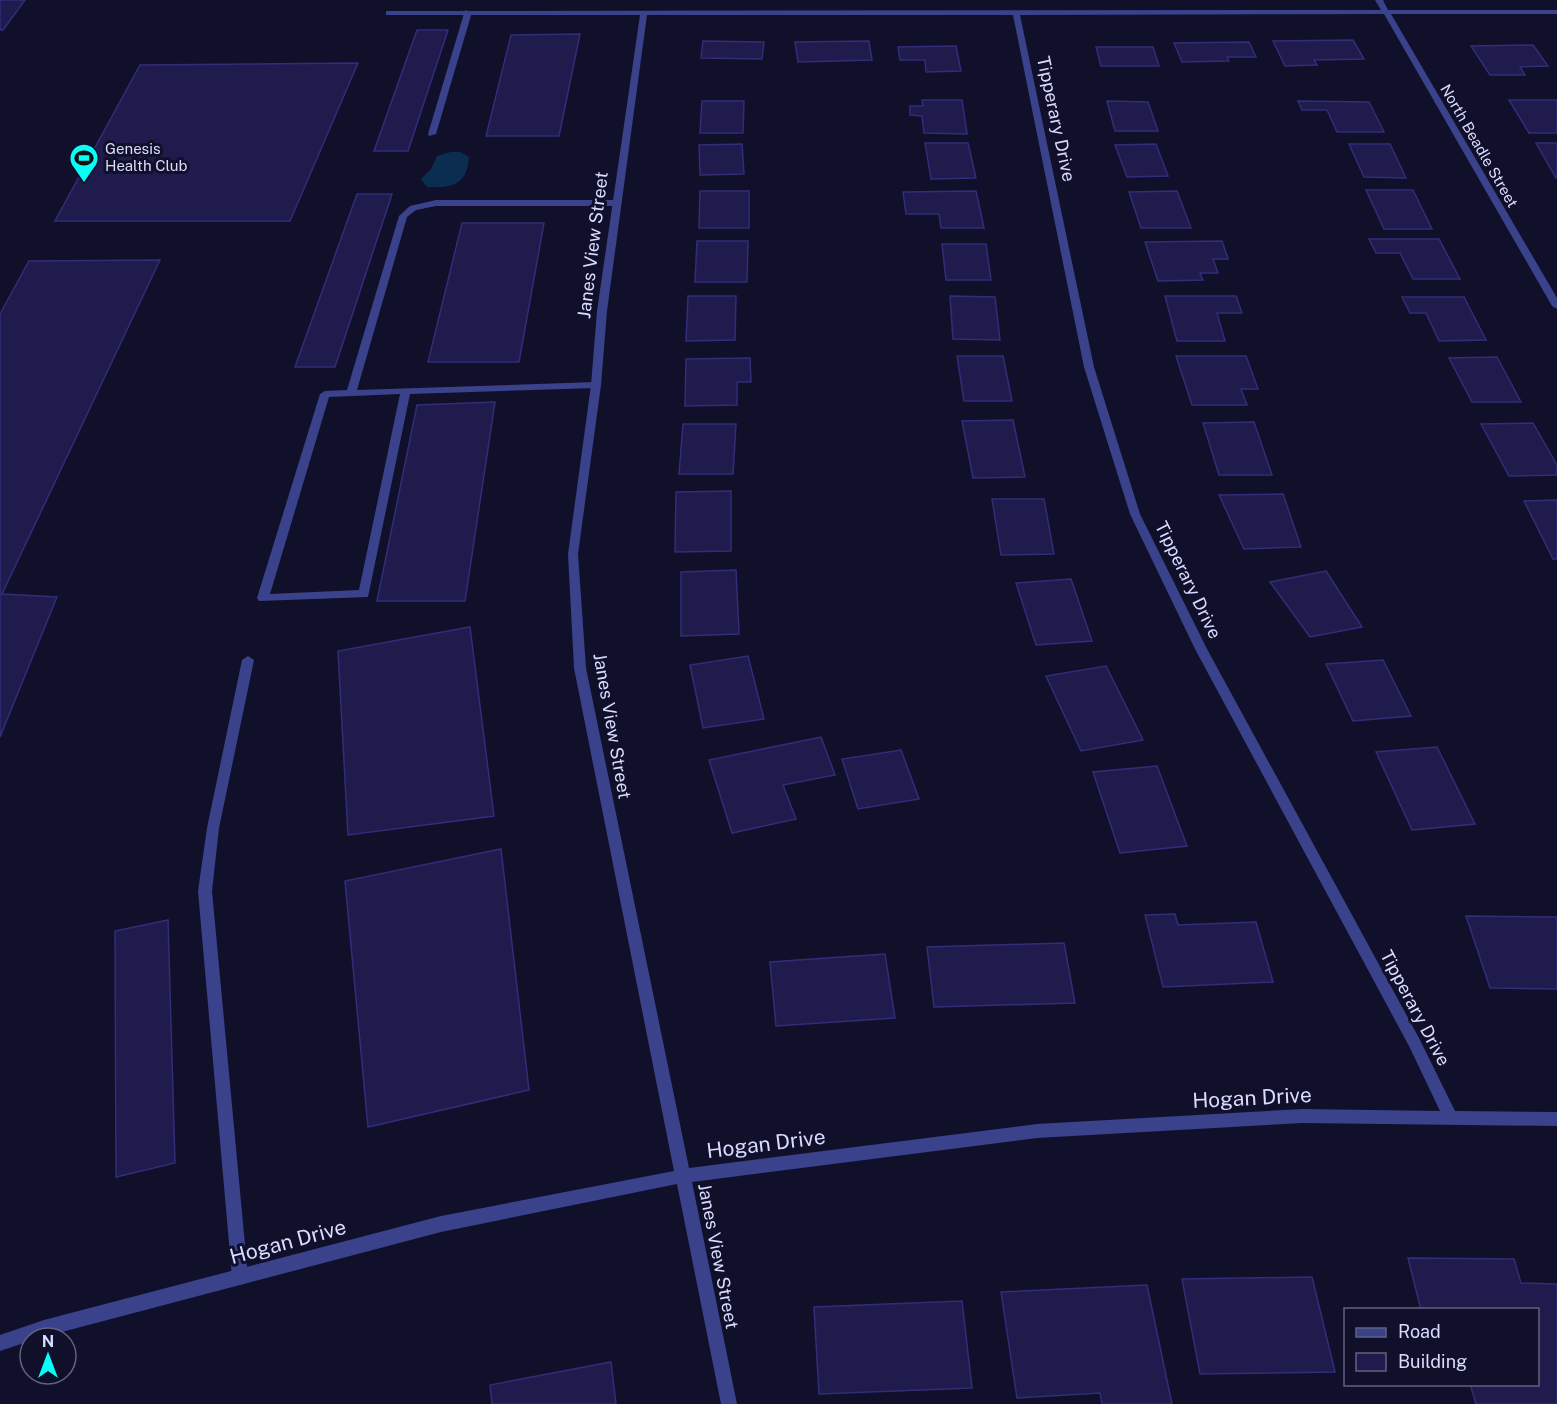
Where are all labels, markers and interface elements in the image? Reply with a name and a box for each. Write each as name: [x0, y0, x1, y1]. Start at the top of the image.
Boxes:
street label: Tipperary Drive: [1033, 54, 1080, 184]
street label: North Beadle Street: [1437, 81, 1522, 210]
place label: Genesis Health Club: [105, 140, 188, 174]
sports icon: Genesis Health Club: [68, 142, 100, 184]
street label: Janes View Street: [573, 170, 612, 320]
street label: Tipperary Drive: [1151, 518, 1226, 642]
street label: Janes View Street: [589, 651, 636, 801]
street label: Tipperary Drive: [1376, 946, 1455, 1069]
street label: Hogan Drive: [1192, 1082, 1312, 1113]
street label: Hogan Drive: [705, 1124, 827, 1163]
street label: Janes View Street: [694, 1181, 743, 1331]
street label: Hogan Drive: [227, 1214, 349, 1269]
legend: [1344, 1308, 1539, 1386]
text: Road: [1398, 1321, 1441, 1342]
north arrow: [18, 1326, 78, 1386]
text: N: [42, 1332, 54, 1351]
text: Building: [1398, 1351, 1467, 1372]

